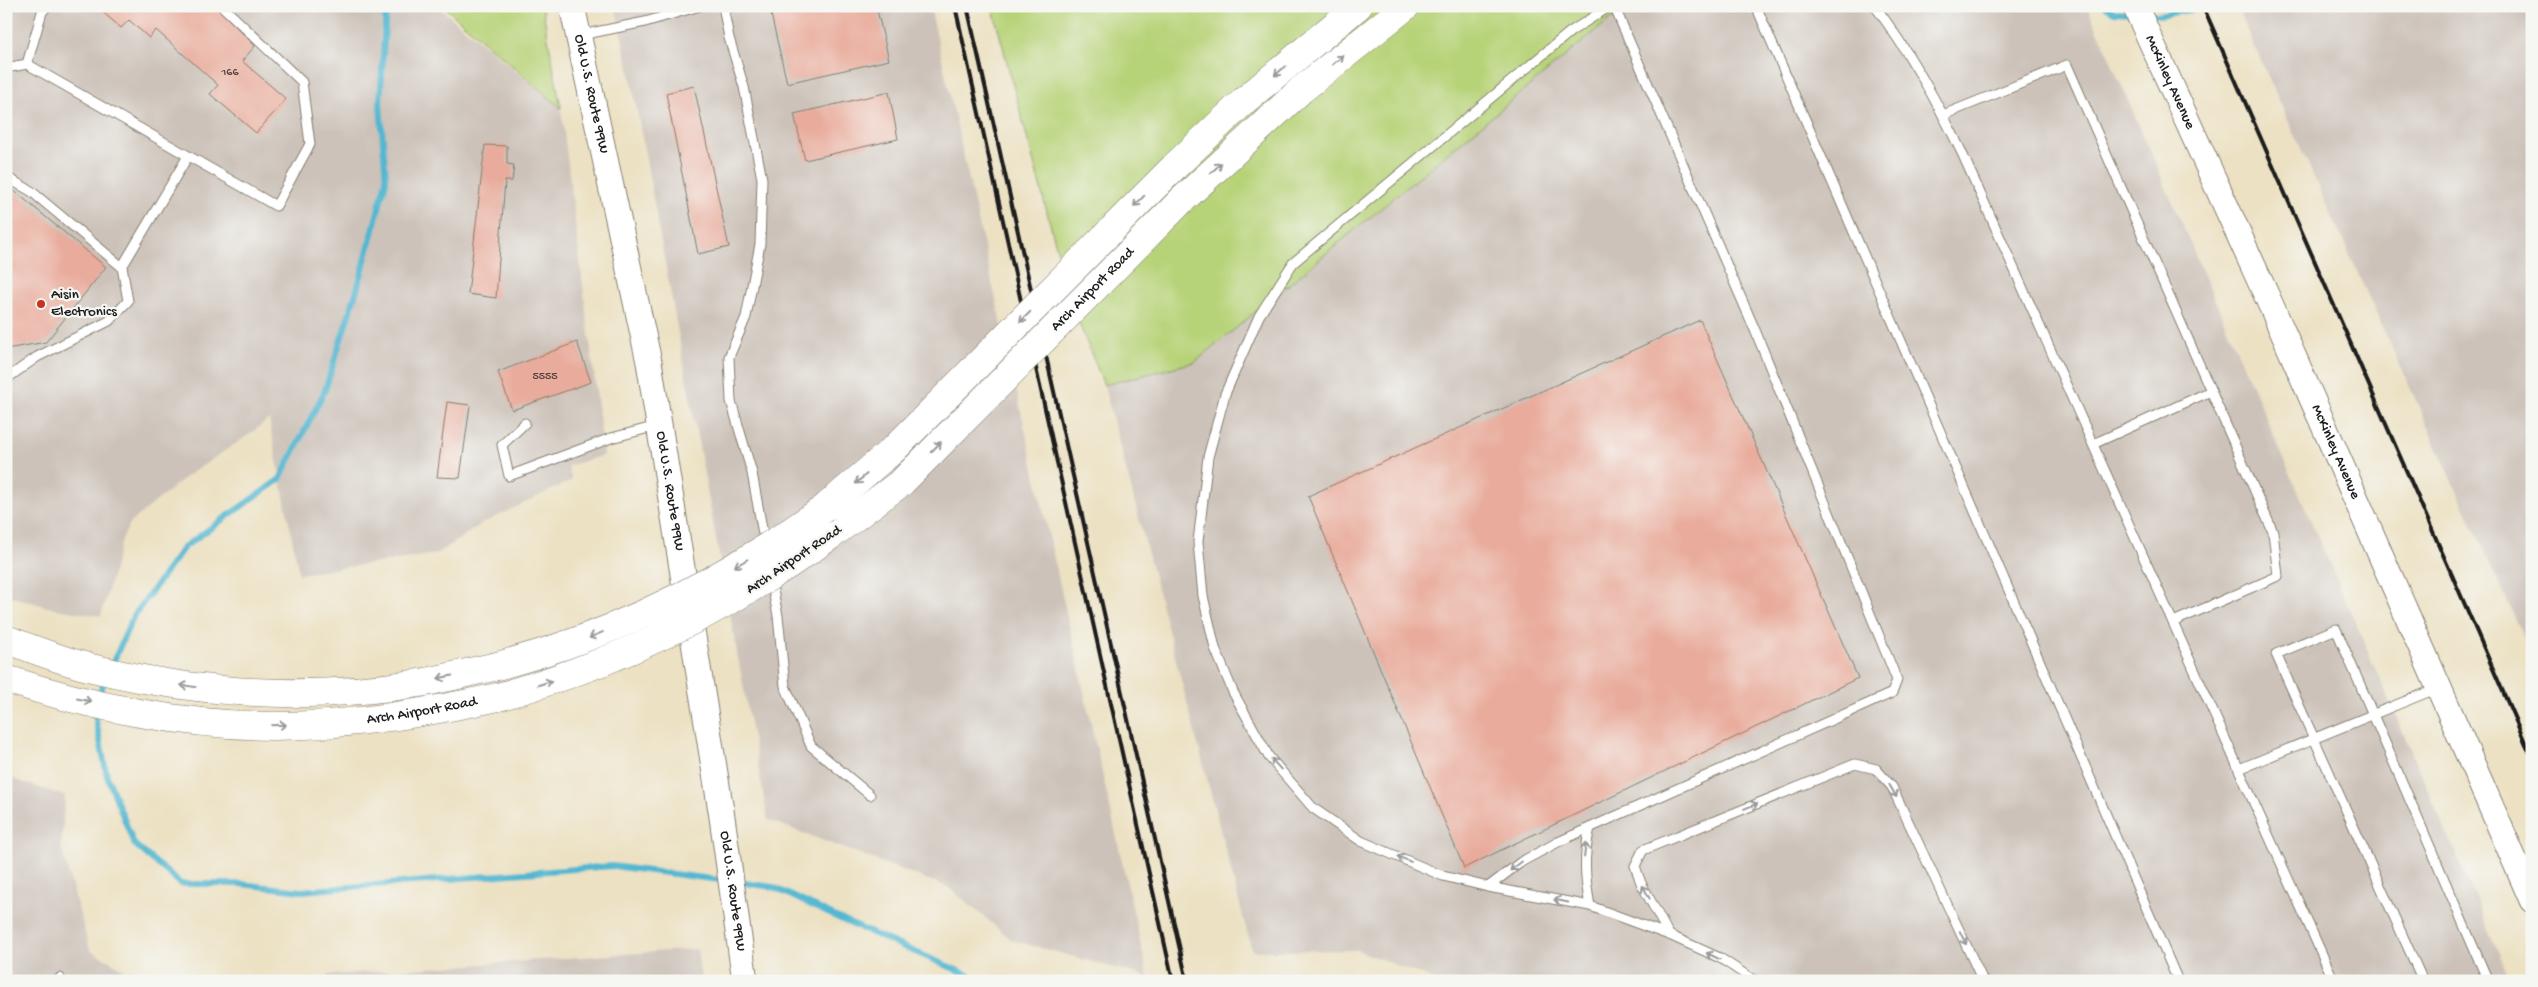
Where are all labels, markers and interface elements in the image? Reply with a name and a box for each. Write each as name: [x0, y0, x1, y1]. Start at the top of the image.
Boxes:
street label: Old U.S. Route 99W: [569, 33, 613, 155]
street label: McKinley Avenue: [2141, 33, 2199, 133]
one-way arrow: [1331, 55, 1344, 66]
one-way arrow: [1274, 65, 1287, 76]
house number: 166: [220, 66, 239, 80]
one-way arrow: [1210, 162, 1223, 174]
one-way arrow: [1134, 195, 1146, 207]
street label: Arch Airport Road: [1047, 243, 1139, 336]
place label: Aisin Electronics: [51, 286, 117, 321]
marker: Aisin Electronics: [35, 298, 47, 310]
one-way arrow: [1019, 311, 1031, 323]
house number: 5555: [532, 370, 558, 384]
street label: McKinley Avenue: [2307, 402, 2364, 502]
street label: Old U.S. Route 99W: [651, 430, 688, 553]
one-way arrow: [930, 441, 942, 453]
one-way arrow: [855, 473, 868, 484]
street label: Arch Airport Road: [743, 521, 846, 599]
one-way arrow: [735, 558, 749, 568]
one-way arrow: [589, 630, 604, 640]
one-way arrow: [438, 673, 454, 682]
one-way arrow: [536, 678, 552, 687]
one-way arrow: [180, 681, 196, 691]
street label: Arch Airport Road: [366, 692, 480, 729]
one-way arrow: [75, 696, 91, 705]
one-way arrow: [270, 720, 286, 730]
one-way arrow: [1270, 758, 1282, 771]
one-way arrow: [1889, 784, 1899, 798]
one-way arrow: [1743, 801, 1758, 811]
street label: Old U.S. Route 99W: [715, 830, 750, 953]
one-way arrow: [1580, 842, 1590, 858]
one-way arrow: [1397, 854, 1412, 864]
one-way arrow: [1510, 861, 1523, 872]
one-way arrow: [1641, 885, 1651, 900]
one-way arrow: [1553, 896, 1569, 905]
one-way arrow: [1958, 930, 1968, 945]
one-way arrow: [1706, 950, 1721, 960]

